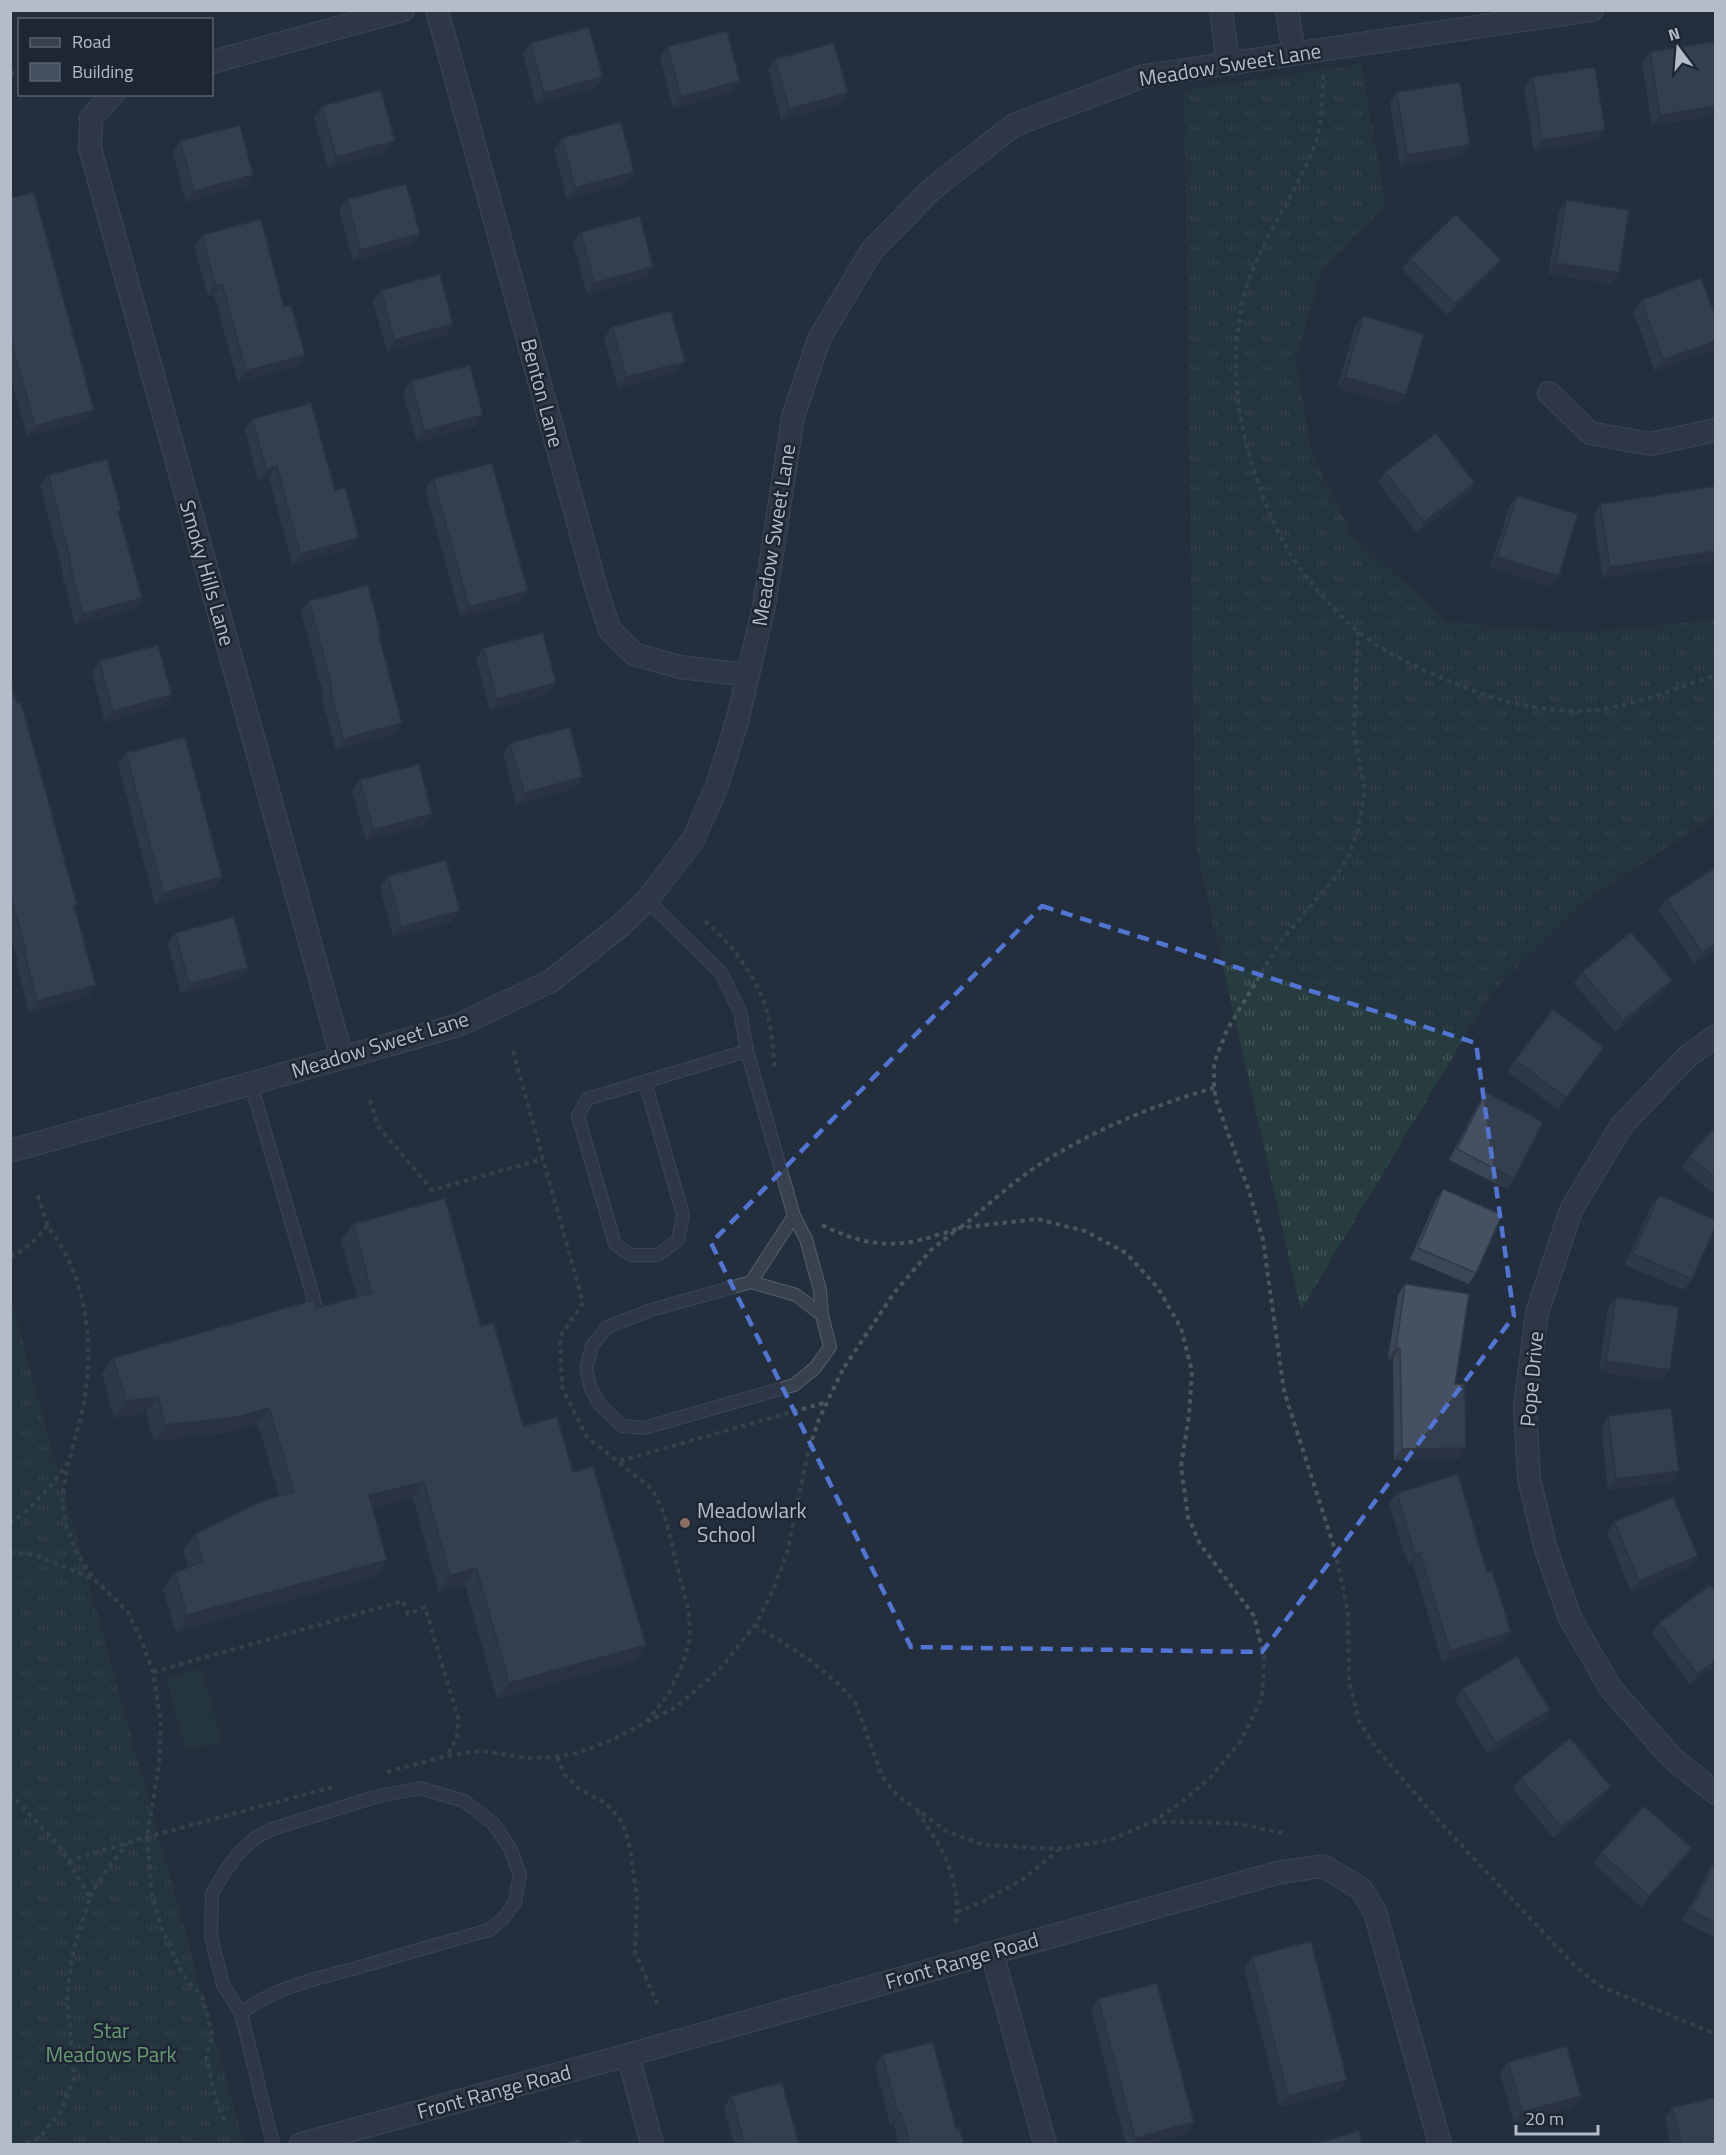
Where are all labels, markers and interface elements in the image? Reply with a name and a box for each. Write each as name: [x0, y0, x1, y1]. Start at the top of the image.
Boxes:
legend: [18, 18, 213, 96]
north arrow: [1648, 18, 1708, 78]
text: N: [1665, 21, 1683, 47]
text: Road: [72, 28, 111, 55]
street label: Meadow Sweet Lane: [1136, 34, 1323, 94]
text: Building: [72, 58, 133, 85]
street label: Benton Lane: [513, 335, 573, 451]
street label: Meadow Sweet Lane: [743, 441, 803, 628]
street label: Smoky Hills Lane: [172, 496, 244, 649]
street label: Meadow Sweet Lane: [287, 1002, 472, 1086]
street label: Pope Drive: [1511, 1330, 1551, 1428]
place label: Meadowlark School: [697, 1494, 806, 1550]
marker: Meadowlark School: [678, 1516, 692, 1530]
street label: Front Range Road: [881, 1923, 1042, 1997]
park label: Star Meadows Park: [45, 2014, 177, 2070]
street label: Front Range Road: [413, 2055, 574, 2127]
scale bar: [1516, 2098, 1598, 2136]
text: 20 m: [1525, 2105, 1564, 2132]

